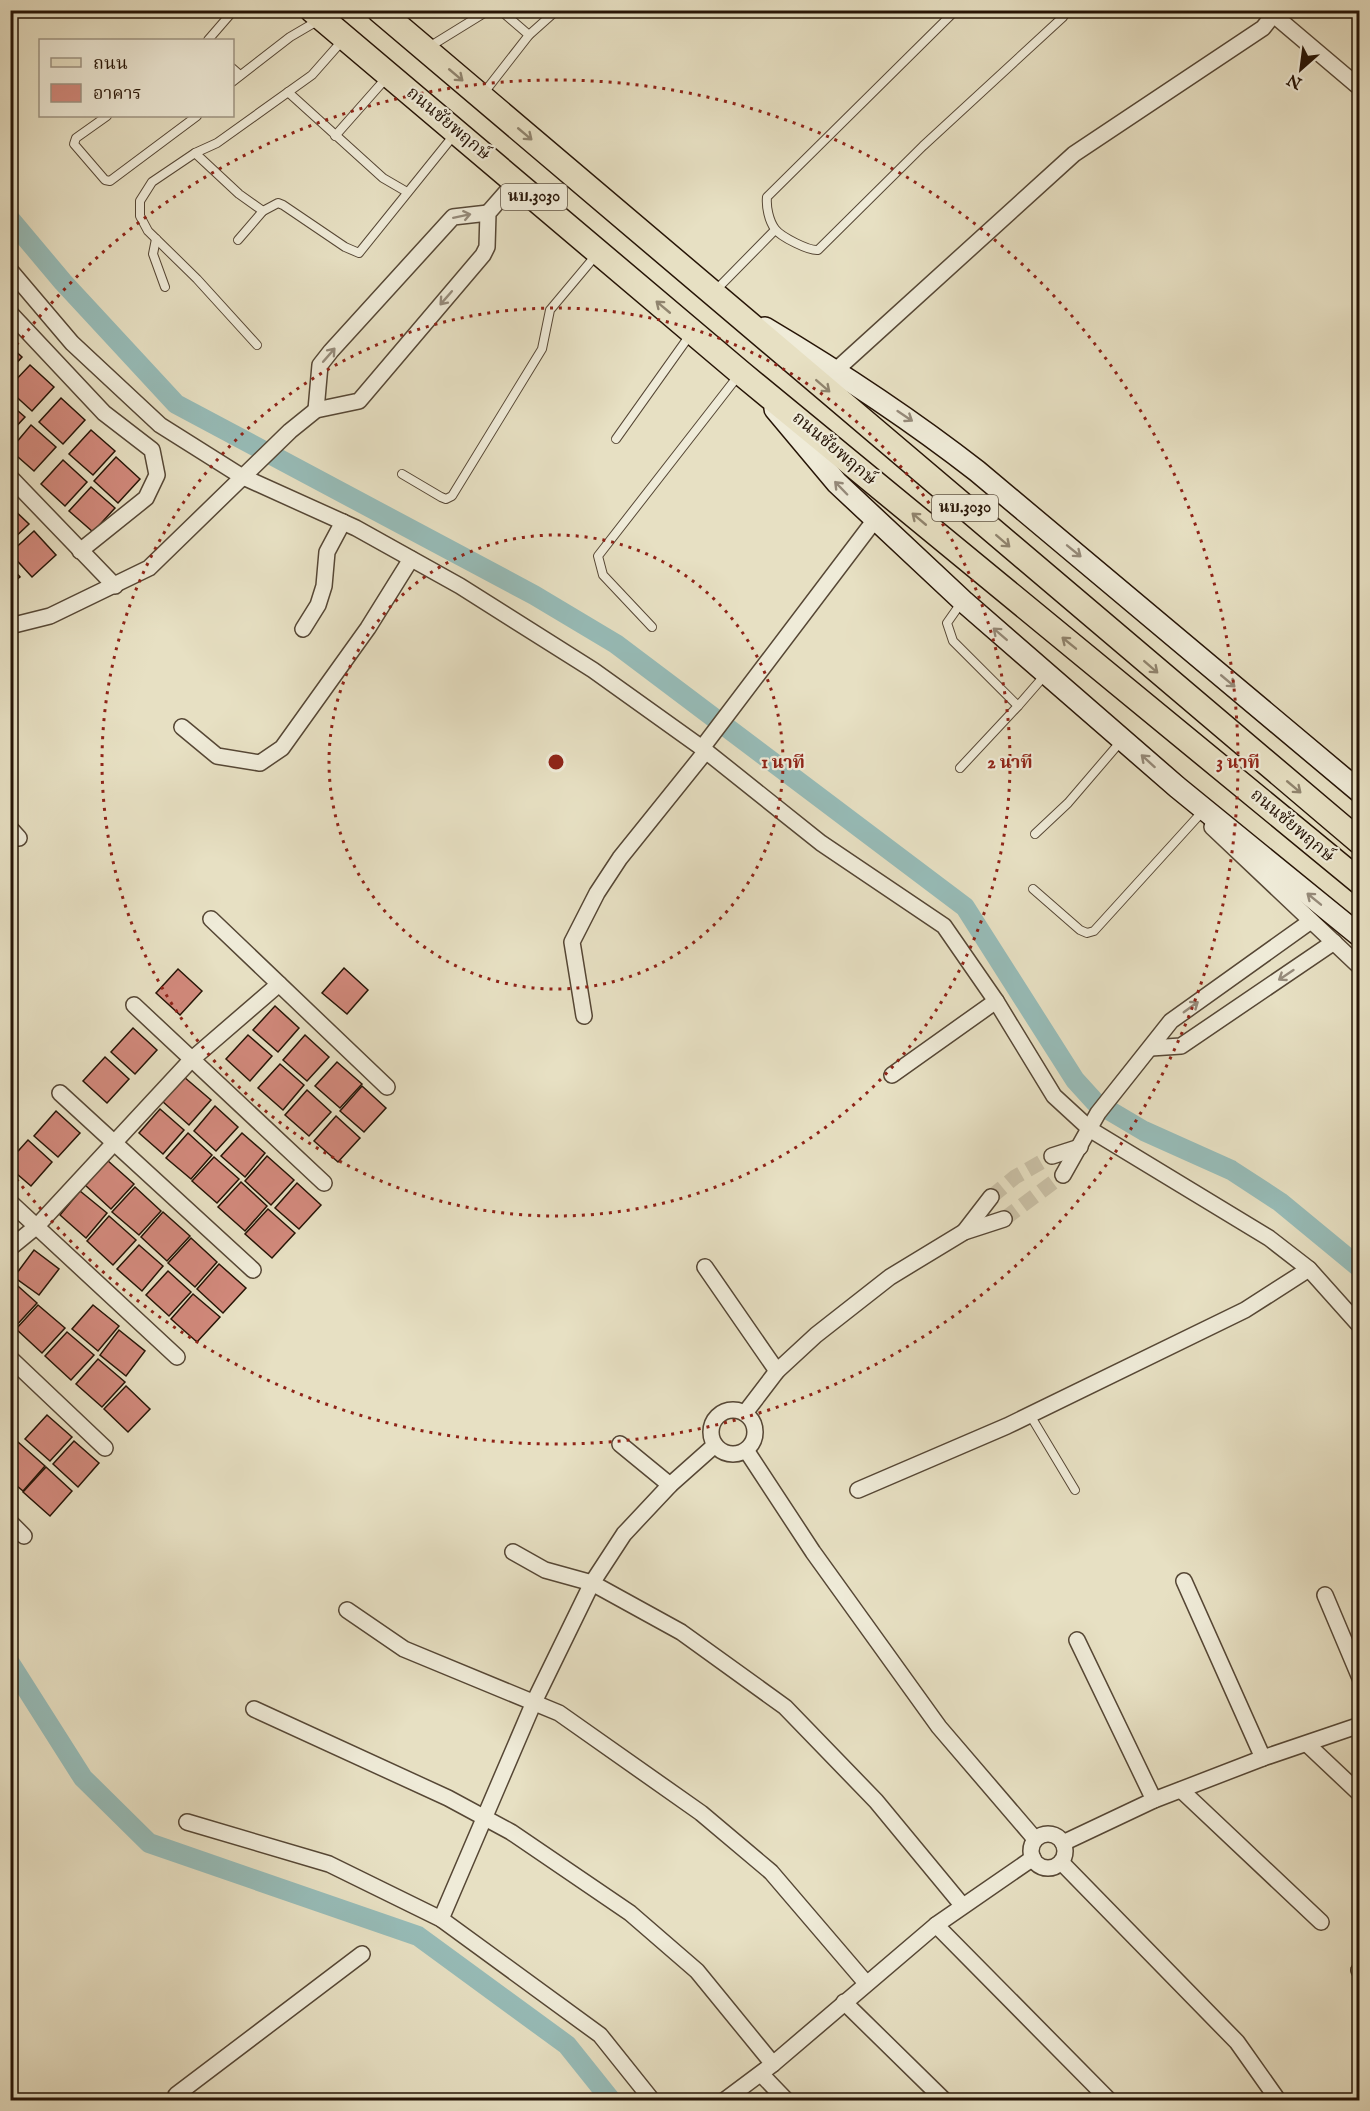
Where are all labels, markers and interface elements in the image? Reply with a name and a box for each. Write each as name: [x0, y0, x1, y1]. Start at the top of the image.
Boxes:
legend: [39, 39, 234, 117]
north arrow: [1271, 39, 1331, 99]
text: ถนน: [93, 53, 128, 76]
text: N: [1284, 68, 1307, 93]
one-way arrow: [447, 69, 463, 82]
street label: ถนนชัยพฤกษ์: [401, 81, 496, 166]
text: อาคาร: [93, 83, 142, 106]
one-way arrow: [517, 127, 532, 141]
road number: นบ.3030: [501, 184, 567, 210]
one-way arrow: [452, 210, 471, 221]
one-way arrow: [439, 290, 453, 305]
one-way arrow: [656, 300, 671, 314]
one-way arrow: [322, 347, 335, 363]
one-way arrow: [815, 380, 831, 393]
street label: ถนนชัยพฤกษ์: [787, 406, 882, 491]
one-way arrow: [896, 410, 913, 422]
one-way arrow: [834, 480, 849, 495]
road number: นบ.3030: [932, 495, 998, 521]
one-way arrow: [911, 513, 927, 526]
one-way arrow: [995, 534, 1011, 547]
one-way arrow: [1066, 544, 1082, 557]
one-way arrow: [993, 627, 1008, 641]
one-way arrow: [1062, 637, 1078, 650]
one-way arrow: [1143, 661, 1159, 674]
one-way arrow: [1220, 674, 1236, 687]
centre of rings: [546, 752, 566, 772]
text: 1 นาที: [761, 752, 805, 775]
text: 2 นาที: [987, 752, 1033, 775]
text: 3 นาที: [1216, 752, 1260, 775]
one-way arrow: [1141, 754, 1156, 768]
one-way arrow: [1285, 781, 1301, 794]
street label: ถนนชัยพฤกษ์: [1245, 783, 1340, 868]
one-way arrow: [1306, 893, 1322, 906]
one-way arrow: [1278, 969, 1294, 981]
one-way arrow: [1183, 1001, 1199, 1013]

